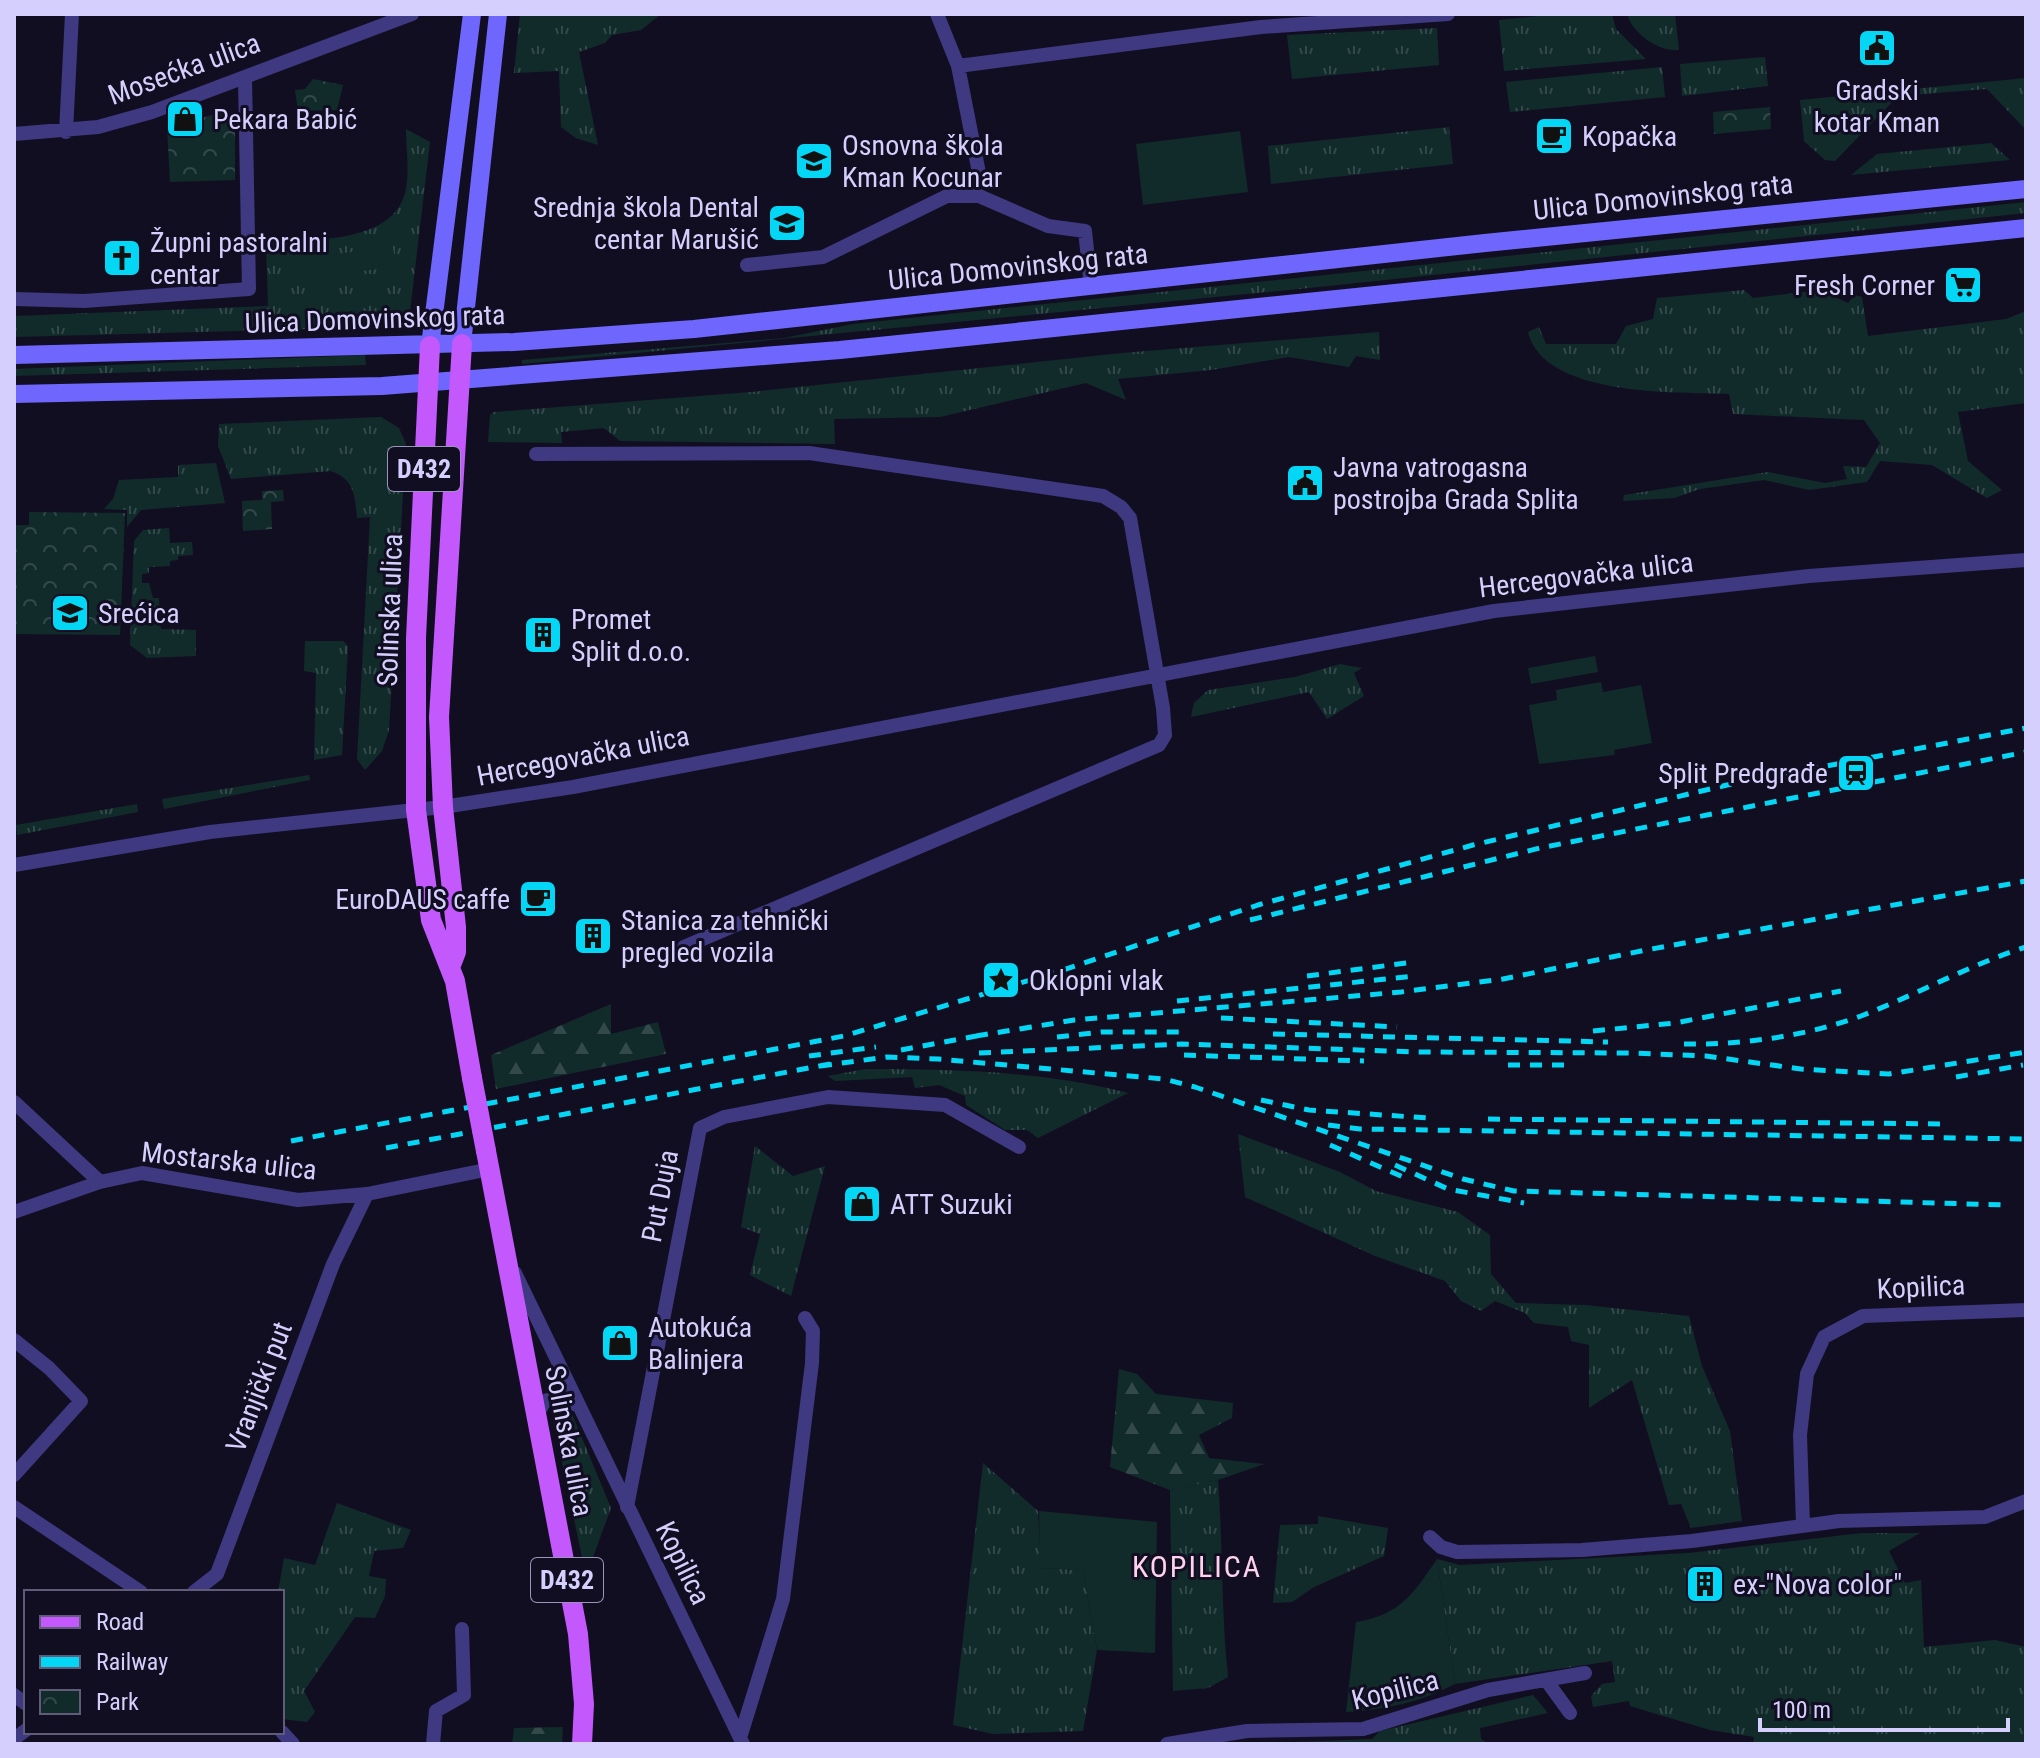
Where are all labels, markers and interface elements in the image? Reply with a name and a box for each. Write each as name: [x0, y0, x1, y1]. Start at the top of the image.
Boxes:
street label: Mosećka ulica: [104, 26, 264, 112]
public building icon: Gradski kotar Kman: [1856, 27, 1898, 69]
place label: Gradski kotar Kman: [1814, 74, 1940, 139]
shop icon: Pekara Babić: [164, 98, 206, 140]
place label: Pekara Babić: [213, 103, 357, 136]
cafe icon: Kopačka: [1533, 115, 1575, 157]
place label: Kopačka: [1582, 120, 1677, 153]
place label: Osnovna škola Kman Kocunar: [842, 129, 1004, 194]
school or university icon: Osnovna škola Kman Kocunar: [793, 140, 835, 182]
street label: Ulica Domovinskog rata: [1531, 167, 1795, 227]
place label: Srednja škola Dental centar Marušić: [533, 191, 759, 256]
school or university icon: Srednja škola Dental centar Marušić: [766, 202, 808, 244]
place label: Župni pastoralni centar: [150, 226, 328, 291]
church icon: Župni pastoralni centar: [101, 237, 143, 279]
street label: Ulica Domovinskog rata: [886, 237, 1150, 297]
supermarket icon: Fresh Corner: [1942, 264, 1984, 306]
place label: Fresh Corner: [1794, 269, 1935, 302]
street label: Ulica Domovinskog rata: [244, 298, 506, 340]
road number: D432: [388, 447, 460, 491]
place label: Javna vatrogasna postrojba Grada Splita: [1333, 451, 1579, 516]
public building icon: Javna vatrogasna postrojba Grada Splita: [1284, 462, 1326, 504]
street label: Solinska ulica: [371, 533, 409, 687]
street label: Hercegovačka ulica: [1477, 545, 1695, 605]
school or university icon: Srećica: [49, 592, 91, 634]
place label: Srećica: [98, 597, 180, 630]
place label: Promet Split d.o.o.: [571, 603, 691, 668]
building icon: Promet Split d.o.o.: [522, 614, 564, 656]
street label: Hercegovačka ulica: [474, 719, 692, 793]
station icon: Split Predgrađe: [1835, 752, 1877, 794]
place label: Split Predgrađe: [1658, 757, 1828, 790]
cafe icon: EuroDAUS caffe: [517, 878, 559, 920]
place label: EuroDAUS caffe: [335, 883, 510, 916]
place label: Stanica za tehnički pregled vozila: [621, 904, 829, 969]
building icon: Stanica za tehnički pregled vozila: [572, 915, 614, 957]
place icon: Oklopni vlak: [980, 959, 1022, 1001]
place label: Oklopni vlak: [1029, 964, 1164, 997]
street label: Mostarska ulica: [140, 1135, 318, 1187]
street label: Put Duja: [635, 1147, 685, 1245]
shop icon: ATT Suzuki: [841, 1183, 883, 1225]
place label: ATT Suzuki: [890, 1188, 1013, 1221]
street label: Kopilica: [1876, 1268, 1966, 1306]
place label: Autokuća Balinjera: [648, 1311, 752, 1376]
street label: Vranjički put: [219, 1317, 299, 1457]
shop icon: Autokuća Balinjera: [599, 1322, 641, 1364]
street label: Solinska ulica: [538, 1363, 600, 1519]
street label: Kopilica: [649, 1516, 717, 1610]
district label: KOPILICA: [1132, 1549, 1262, 1584]
road number: D432: [531, 1558, 603, 1602]
building icon: ex-"Nova color": [1684, 1563, 1726, 1605]
place label: ex-"Nova color": [1733, 1568, 1902, 1601]
legend: [24, 1590, 284, 1734]
text: Road: [96, 1608, 144, 1636]
text: Railway: [96, 1648, 168, 1676]
street label: Kopilica: [1348, 1663, 1442, 1717]
scale bar: [1760, 1682, 2008, 1732]
text: Park: [96, 1688, 139, 1716]
text: 100 m: [1772, 1696, 1831, 1724]

